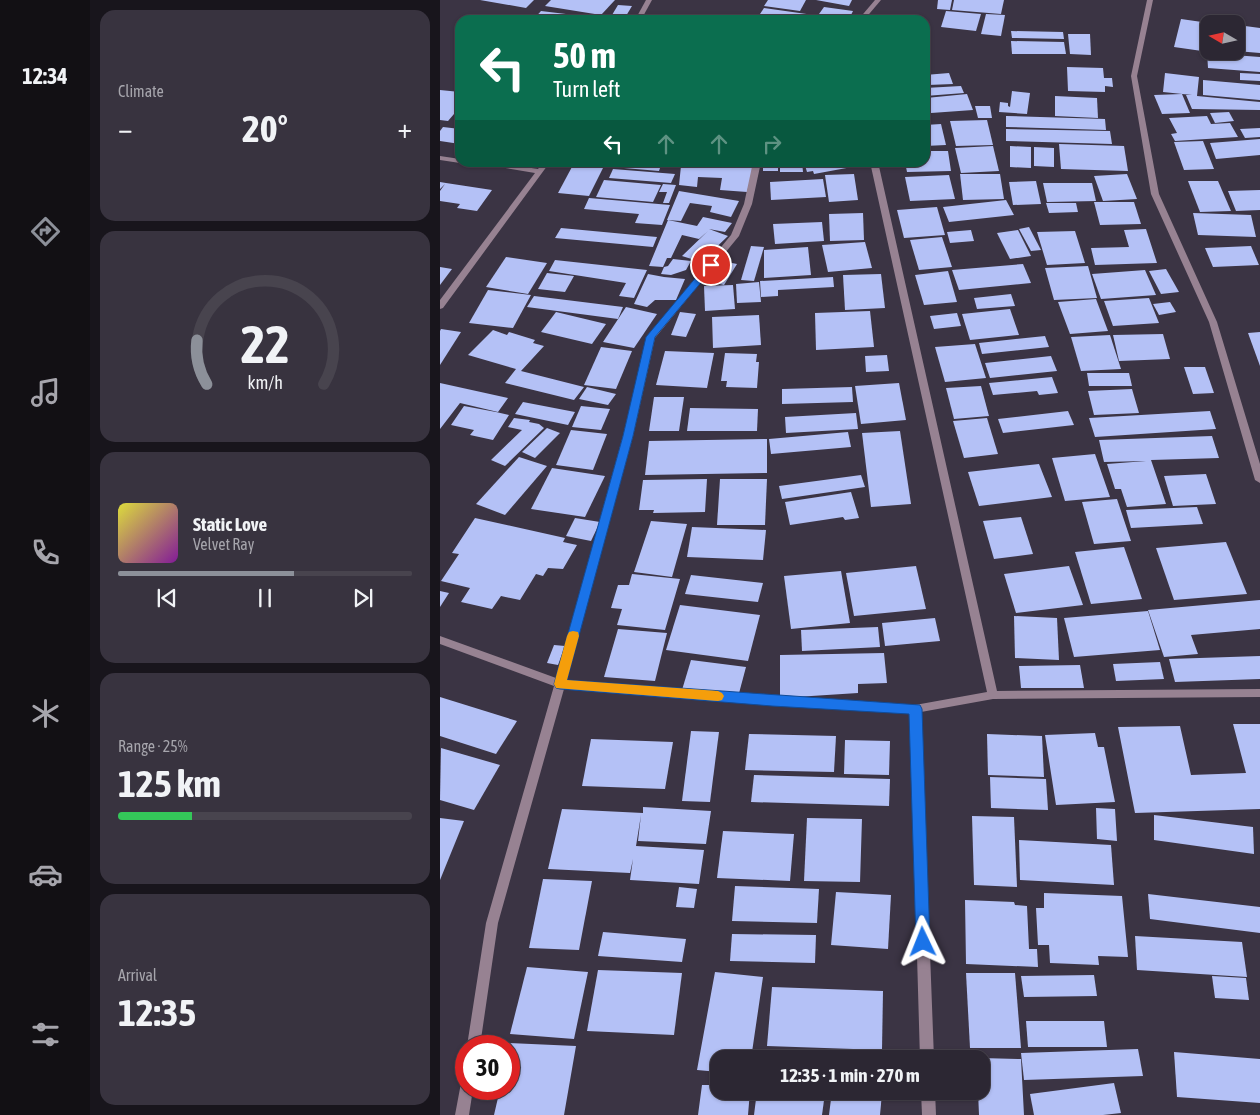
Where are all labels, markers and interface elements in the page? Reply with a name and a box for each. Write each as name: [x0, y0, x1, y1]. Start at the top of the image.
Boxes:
north arrow: [1200, 15, 1245, 60]
map controls: [1200, 15, 1245, 60]
icon: left: [470, 35, 535, 100]
text: 50 m: [553, 35, 616, 75]
text: 12:34: [22, 63, 68, 89]
text: Turn left: [553, 76, 620, 102]
text: Climate: [118, 82, 164, 100]
text: 20°: [242, 107, 288, 150]
text: −: [118, 112, 133, 144]
text: +: [397, 112, 412, 144]
icon: left: [599, 130, 627, 158]
icon: ahead: [652, 130, 680, 158]
icon: ahead: [705, 130, 733, 158]
icon: right: [758, 130, 786, 158]
icon: directions: [28, 214, 63, 249]
pin: [690, 244, 732, 286]
icon: arrive: [697, 251, 725, 279]
text: 22: [241, 314, 289, 374]
text: km/h: [247, 372, 283, 393]
icon: music: [28, 375, 63, 410]
text: Static Love: [193, 513, 267, 535]
icon: phone: [28, 535, 63, 570]
text: Velvet Ray: [193, 535, 254, 553]
icon: previous: [153, 584, 181, 612]
icon: pause: [251, 584, 279, 612]
icon: next: [349, 584, 377, 612]
icon: climate: [28, 696, 63, 731]
text: Range · 25%: [118, 737, 188, 755]
text: 125 km: [118, 762, 221, 805]
icon: car: [28, 857, 63, 892]
position arrow: [896, 915, 948, 967]
text: Arrival: [118, 966, 157, 984]
text: 12:35: [118, 991, 196, 1034]
icon: filters: [28, 1017, 63, 1052]
speed limit sign: 30: [455, 1035, 520, 1100]
text: 12:35 · 1 min · 270 m: [780, 1064, 920, 1086]

